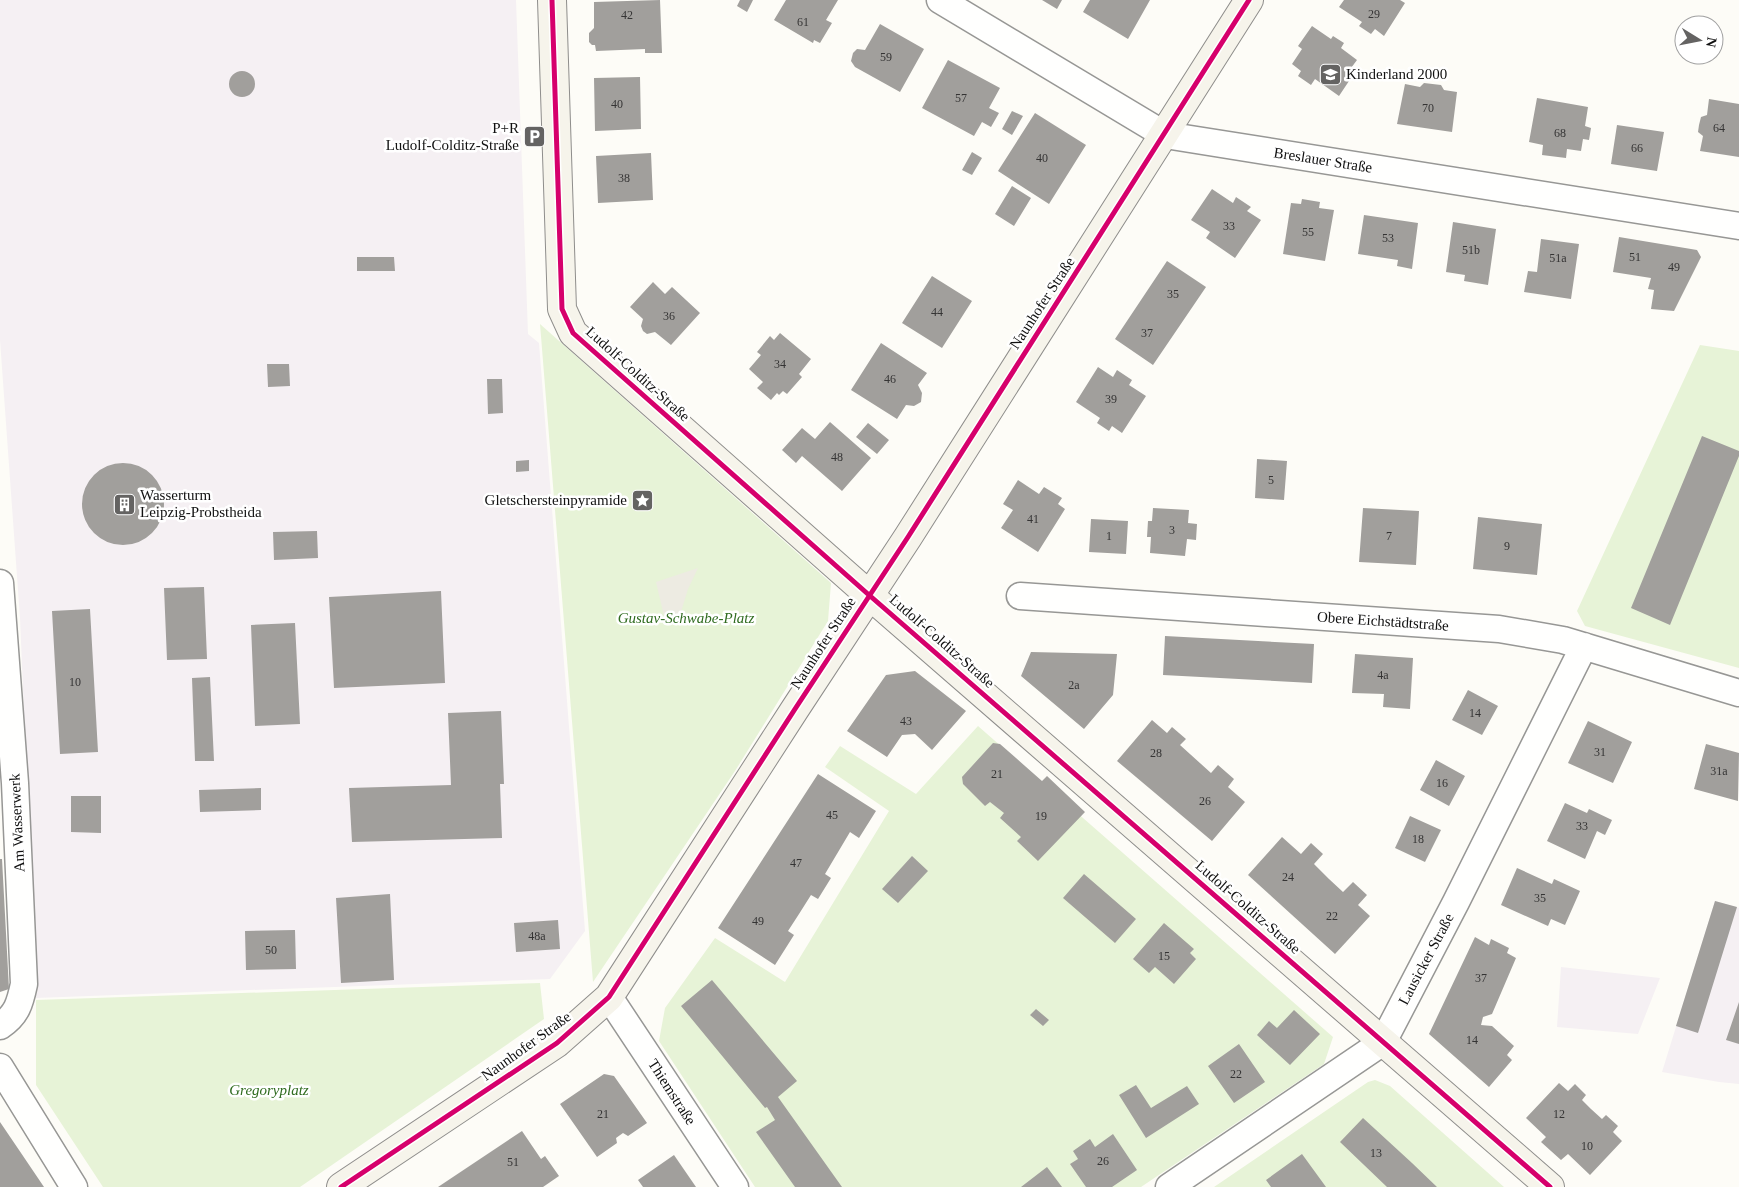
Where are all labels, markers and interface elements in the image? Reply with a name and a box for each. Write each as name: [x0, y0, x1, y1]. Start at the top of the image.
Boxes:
house number: 29: [1368, 7, 1380, 21]
house number: 42: [621, 8, 633, 22]
house number: 61: [797, 15, 809, 29]
north arrow: [1674, 15, 1724, 65]
text: N: [1703, 36, 1720, 48]
house number: 59: [880, 50, 892, 64]
school or university icon: Kinderland 2000: [1318, 62, 1342, 86]
place label: Kinderland 2000: [1346, 66, 1447, 82]
house number: 57: [955, 91, 967, 105]
house number: 40: [611, 97, 623, 111]
house number: 70: [1422, 101, 1434, 115]
place label: P+R Ludolf-Colditz-Straße: [386, 120, 519, 153]
house number: 64: [1713, 121, 1725, 135]
parking icon: P+R Ludolf-Colditz-Straße: [523, 125, 547, 149]
house number: 68: [1554, 126, 1566, 140]
house number: 66: [1631, 141, 1643, 155]
street label: Breslauer Straße: [1273, 144, 1374, 176]
house number: 40: [1036, 151, 1048, 165]
house number: 38: [618, 171, 630, 185]
house number: 33: [1223, 219, 1235, 233]
house number: 55: [1302, 225, 1314, 239]
house number: 53: [1382, 231, 1394, 245]
house number: 51b: [1462, 243, 1480, 257]
house number: 51: [1629, 250, 1641, 264]
house number: 51a: [1549, 251, 1567, 265]
street label: Naunhofer Straße: [1006, 254, 1078, 352]
house number: 49: [1668, 260, 1680, 274]
house number: 35: [1167, 287, 1179, 301]
house number: 44: [931, 305, 943, 319]
house number: 36: [663, 309, 675, 323]
street label: Ludolf-Colditz-Straße: [583, 323, 693, 425]
house number: 37: [1141, 326, 1153, 340]
house number: 34: [774, 357, 786, 371]
house number: 46: [884, 372, 896, 386]
house number: 39: [1105, 392, 1117, 406]
house number: 48: [831, 450, 843, 464]
house number: 5: [1268, 473, 1274, 487]
place label: Wasserturm Leipzig-Probstheida: [140, 487, 262, 520]
place icon: Gletschersteinpyramide: [631, 488, 655, 512]
building icon: Wasserturm Leipzig-Probstheida: [112, 492, 136, 516]
place label: Gletschersteinpyramide: [485, 492, 627, 508]
house number: 41: [1027, 512, 1039, 526]
house number: 3: [1169, 523, 1175, 537]
house number: 1: [1106, 529, 1112, 543]
house number: 7: [1386, 529, 1392, 543]
house number: 9: [1504, 539, 1510, 553]
street label: Ludolf-Colditz-Straße: [886, 591, 998, 691]
street label: Naunhofer Straße: [787, 594, 859, 692]
street label: Obere Eichstädtstraße: [1317, 608, 1450, 634]
park label: Gustav-Schwabe-Platz: [618, 610, 754, 626]
house number: 4a: [1377, 668, 1389, 682]
house number: 10: [69, 675, 81, 689]
house number: 2a: [1068, 678, 1080, 692]
house number: 14: [1469, 706, 1481, 720]
house number: 43: [900, 714, 912, 728]
house number: 31: [1594, 745, 1606, 759]
house number: 28: [1150, 746, 1162, 760]
house number: 31a: [1710, 764, 1728, 778]
house number: 21: [991, 767, 1003, 781]
street label: Am Wasserwerk: [6, 773, 28, 873]
house number: 16: [1436, 776, 1448, 790]
house number: 26: [1199, 794, 1211, 808]
house number: 45: [826, 808, 838, 822]
house number: 19: [1035, 809, 1047, 823]
house number: 33: [1576, 819, 1588, 833]
house number: 18: [1412, 832, 1424, 846]
house number: 47: [790, 856, 802, 870]
street label: Ludolf-Colditz-Straße: [1192, 857, 1304, 957]
house number: 24: [1282, 870, 1294, 884]
house number: 35: [1534, 891, 1546, 905]
house number: 22: [1326, 909, 1338, 923]
street label: Lausicker Straße: [1395, 910, 1457, 1007]
house number: 49: [752, 914, 764, 928]
house number: 48a: [528, 929, 546, 943]
house number: 50: [265, 943, 277, 957]
house number: 15: [1158, 949, 1170, 963]
house number: 37: [1475, 971, 1487, 985]
street label: Naunhofer Straße: [478, 1008, 574, 1084]
house number: 14: [1466, 1033, 1478, 1047]
street label: Thiemstraße: [645, 1056, 699, 1128]
house number: 22: [1230, 1067, 1242, 1081]
park label: Gregoryplatz: [229, 1082, 309, 1098]
house number: 21: [597, 1107, 609, 1121]
house number: 12: [1553, 1107, 1565, 1121]
house number: 10: [1581, 1139, 1593, 1153]
house number: 13: [1370, 1146, 1382, 1160]
house number: 26: [1097, 1154, 1109, 1168]
house number: 51: [507, 1155, 519, 1169]

